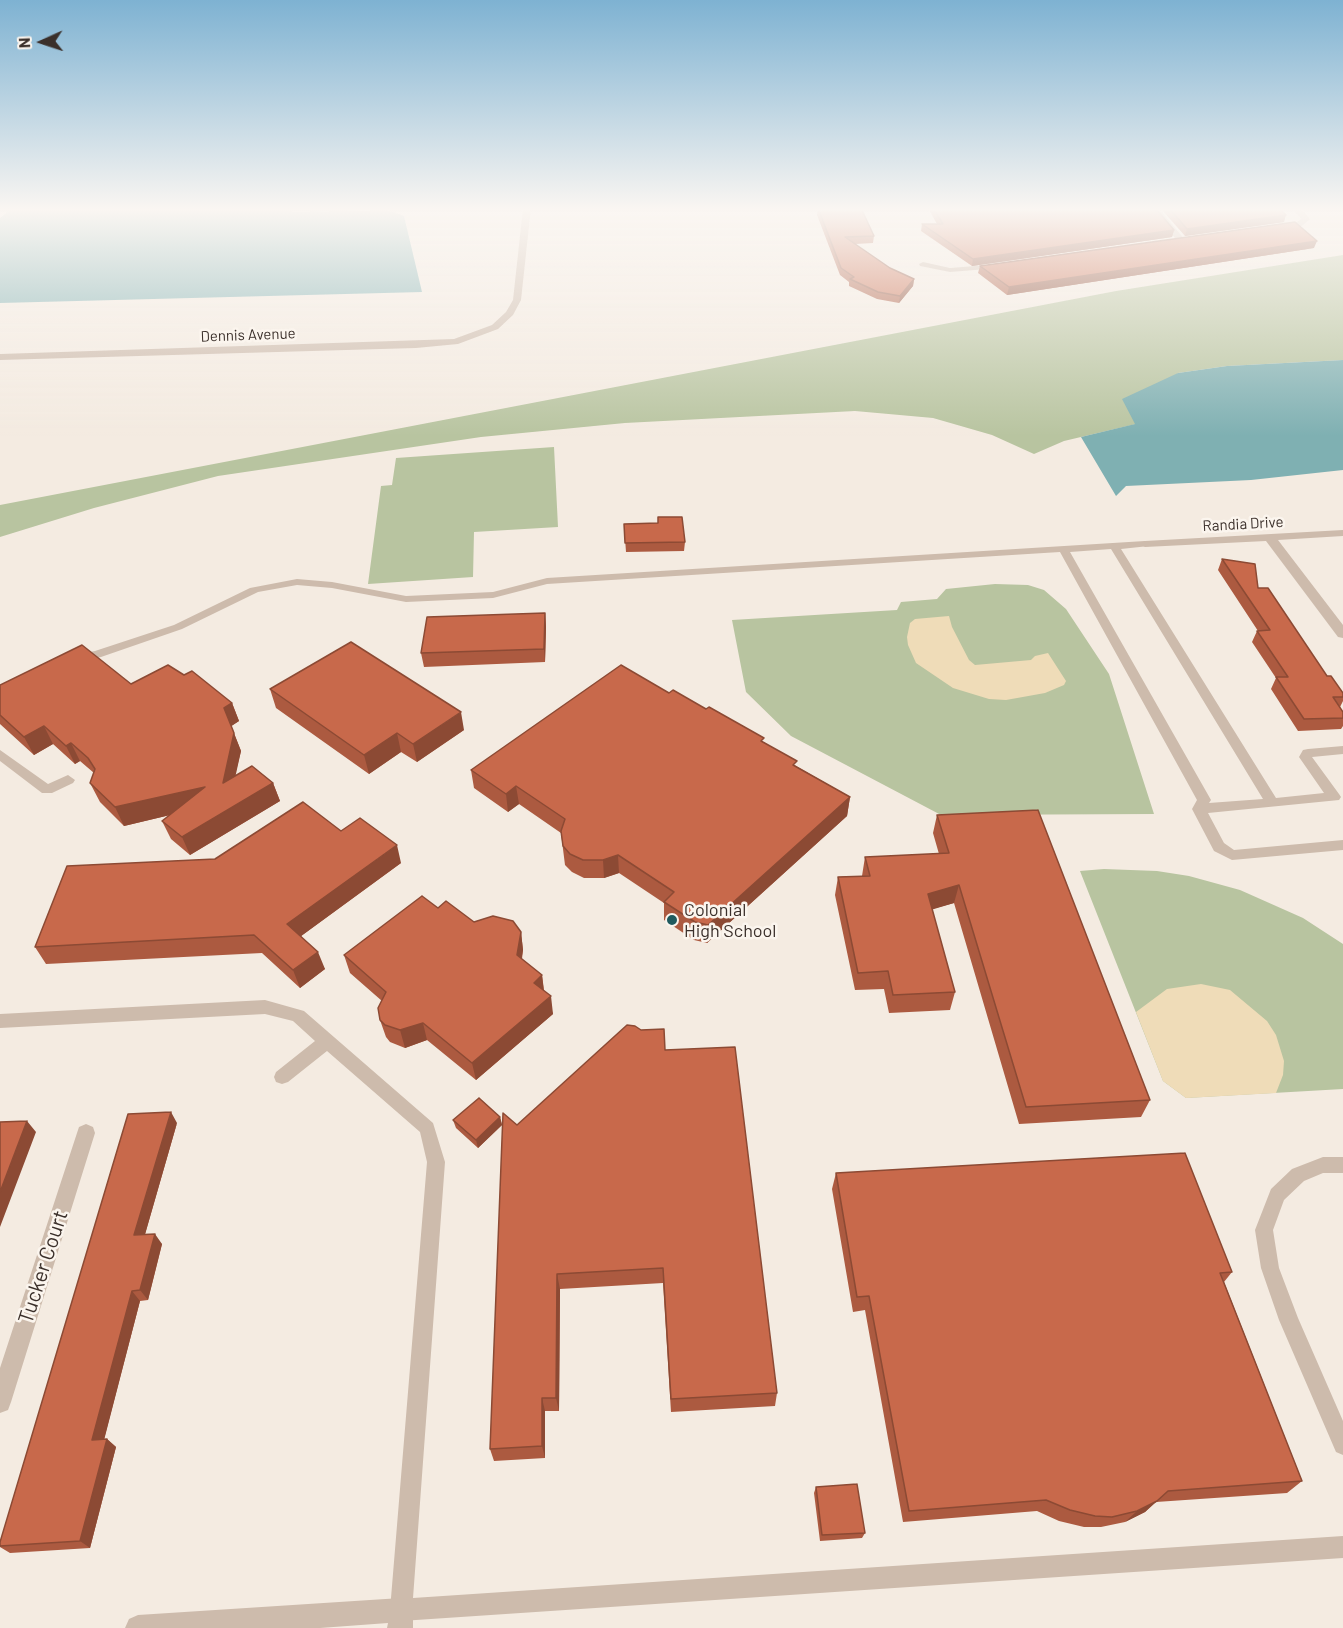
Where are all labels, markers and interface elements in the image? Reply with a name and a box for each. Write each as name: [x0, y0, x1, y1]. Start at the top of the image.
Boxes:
north arrow: [12, 12, 72, 72]
text: N: [14, 37, 33, 49]
street label: Dennis Avenue: [200, 324, 296, 346]
street label: Randia Drive: [1202, 513, 1284, 535]
place label: Colonial High School: [684, 899, 777, 942]
marker: Colonial High School: [665, 913, 679, 927]
street label: Tucker Court: [13, 1207, 73, 1327]

